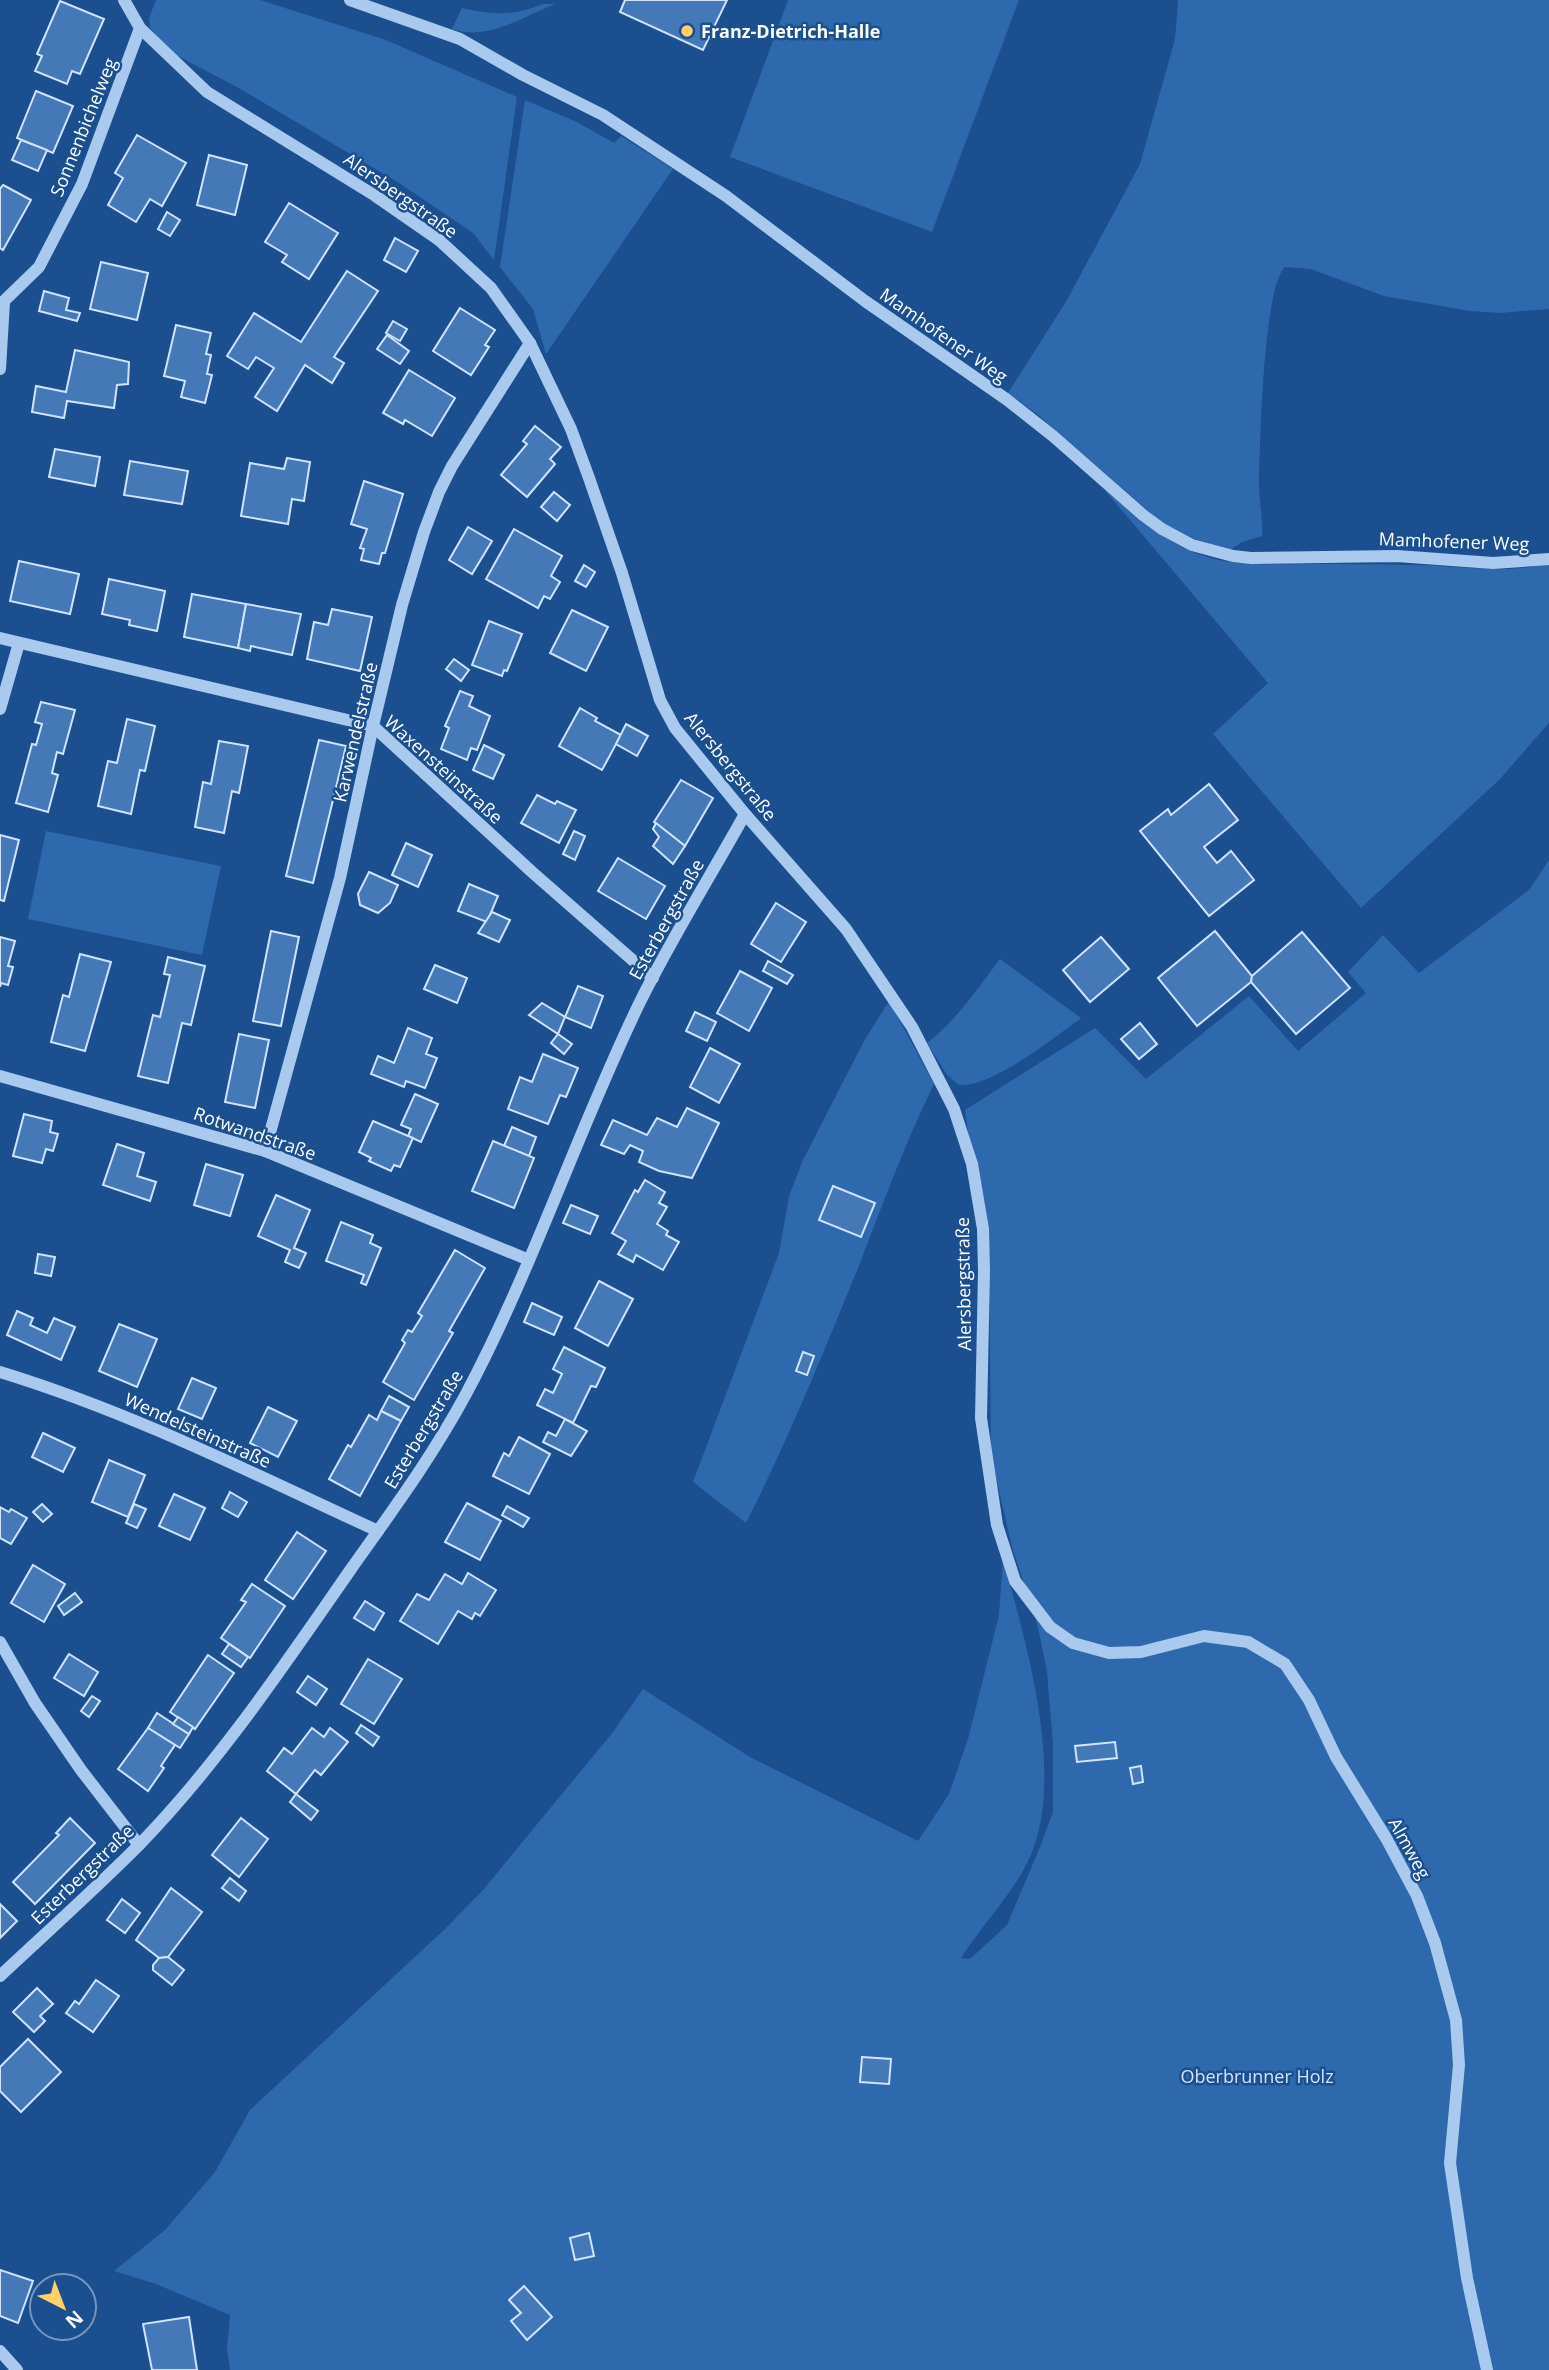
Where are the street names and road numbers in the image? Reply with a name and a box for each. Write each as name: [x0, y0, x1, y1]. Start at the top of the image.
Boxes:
street label: Sonnenbichelweg: [44, 54, 122, 200]
street label: Alersbergstraße: [339, 147, 463, 243]
street label: Mamhofener Weg: [875, 282, 1013, 388]
street label: Mamhofener Weg: [1378, 526, 1530, 556]
street label: Karwendelstraße: [327, 660, 383, 804]
street label: Alersbergstraße: [680, 706, 782, 826]
street label: Waxensteinstraße: [380, 709, 508, 829]
street label: Esterbergstraße: [623, 854, 709, 984]
street label: Rotwandstraße: [191, 1101, 319, 1165]
street label: Alersbergstraße: [950, 1217, 976, 1351]
street label: Esterbergstraße: [378, 1365, 468, 1493]
street label: Wendelsteinstraße: [121, 1387, 275, 1473]
street label: Almweg: [1383, 1813, 1437, 1883]
street label: Esterbergstraße: [25, 1819, 139, 1929]

